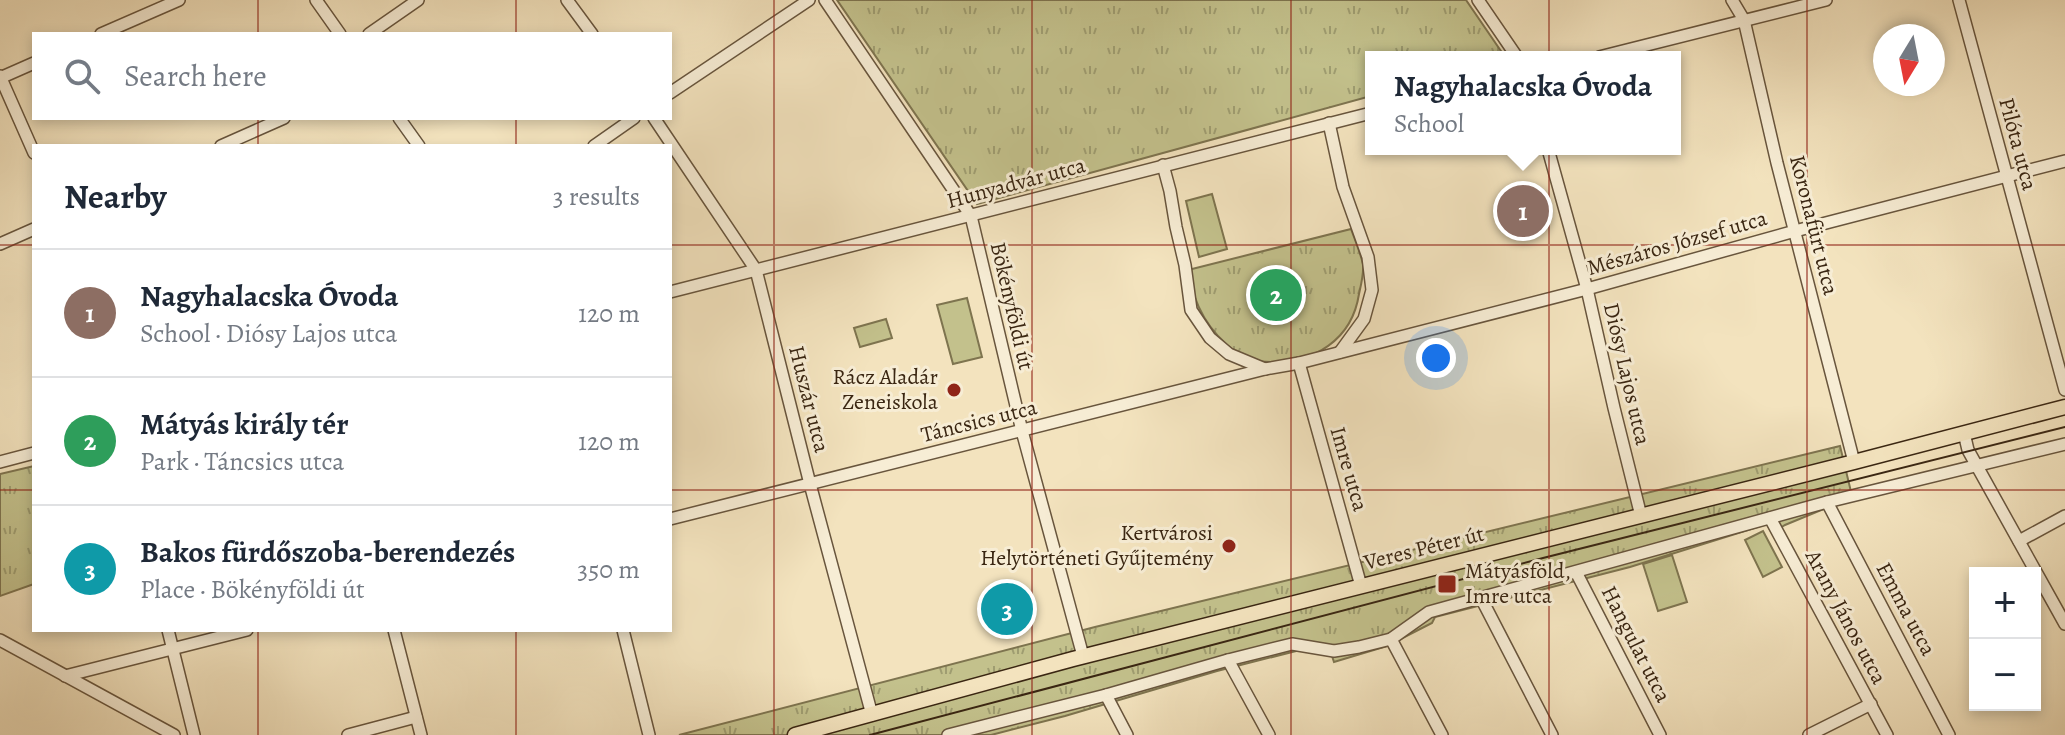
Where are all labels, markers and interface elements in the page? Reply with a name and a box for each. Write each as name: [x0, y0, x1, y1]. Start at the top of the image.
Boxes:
north arrow: [1873, 24, 1945, 96]
search box: [32, 32, 672, 120]
popup: [1365, 51, 1681, 155]
icon: search: [60, 54, 104, 98]
text: Search here: [124, 56, 267, 96]
text: Nagyhalacska Óvoda: [1394, 66, 1652, 106]
street label: Pilóta utca: [1991, 94, 2045, 194]
text: School: [1394, 106, 1464, 141]
street label: Hunyadvár utca: [943, 150, 1089, 216]
street label: Koronafürt utca: [1782, 152, 1846, 299]
text: Nearby: [64, 173, 167, 220]
text: 3 results: [553, 179, 640, 214]
pin: 1: [1497, 181, 1549, 241]
street label: Mészáros József utca: [1584, 203, 1771, 283]
street label: Bökényföldi út: [983, 239, 1041, 373]
pin: 2: [1250, 265, 1302, 325]
text: Nagyhalacska Óvoda: [140, 276, 399, 316]
text: 1: [85, 296, 95, 331]
text: 120 m: [578, 296, 640, 331]
street label: Diósy Lajos utca: [1596, 300, 1658, 449]
text: School · Diósy Lajos utca: [140, 316, 397, 351]
your location: [1416, 338, 1456, 378]
street label: Huszár utca: [781, 342, 837, 456]
place label: Rácz Aladár Zeneiskola: [832, 362, 939, 417]
marker: Rácz Aladár Zeneiskola: [945, 381, 963, 399]
street label: Táncsics utca: [918, 392, 1041, 450]
text: Mátyás király tér: [140, 404, 348, 444]
street label: Imre utca: [1323, 423, 1376, 516]
text: 2: [84, 424, 96, 459]
text: 120 m: [578, 424, 640, 459]
text: Park · Táncsics utca: [140, 444, 344, 479]
place label: Kertvárosi Helytörténeti Gyűjtemény: [980, 518, 1213, 573]
street label: Veres Péter út: [1360, 519, 1487, 578]
text: Bakos fürdőszoba-berendezés: [140, 532, 515, 572]
marker: Kertvárosi Helytörténeti Gyűjtemény: [1220, 537, 1238, 555]
street label: Arany János utca: [1797, 544, 1894, 690]
text: 3: [84, 552, 96, 587]
text: 350 m: [577, 552, 640, 587]
place label: Mátyásföld, Imre utca: [1465, 556, 1571, 611]
street label: Emma utca: [1869, 557, 1944, 662]
map controls: [1969, 567, 2041, 711]
button: +: [1969, 567, 2041, 639]
text: Place · Bökényföldi út: [140, 572, 365, 607]
marker: Mátyásföld, Imre utca: [1436, 573, 1458, 595]
pin: 3: [981, 579, 1033, 639]
street label: Hangulat utca: [1594, 581, 1679, 708]
button: −: [1969, 639, 2041, 711]

